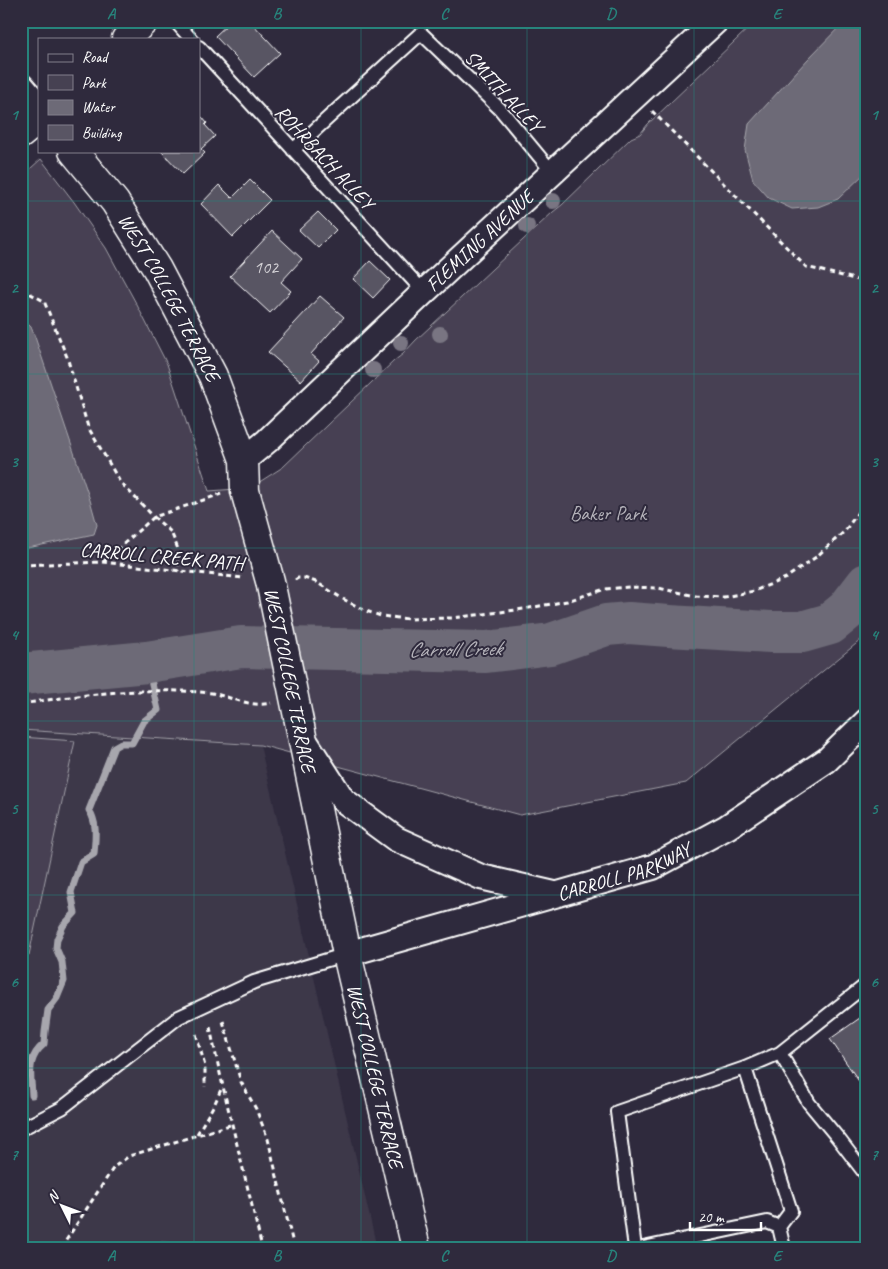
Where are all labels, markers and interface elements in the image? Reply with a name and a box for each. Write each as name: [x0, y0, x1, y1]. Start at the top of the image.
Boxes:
text: A: [107, 4, 117, 24]
text: B: [273, 4, 283, 24]
text: C: [440, 4, 450, 24]
text: D: [606, 4, 617, 24]
text: E: [773, 4, 784, 24]
legend: [38, 38, 200, 152]
street label: SMITH ALLEY: [459, 45, 551, 140]
text: Road: [82, 48, 109, 67]
text: Park: [82, 74, 107, 93]
text: Water: [82, 98, 116, 117]
street label: ROHRBACH ALLEY: [270, 100, 382, 217]
text: 1: [10, 105, 19, 125]
text: 1: [870, 105, 879, 125]
text: Building: [82, 124, 122, 143]
street label: FLEMING AVENUE: [421, 182, 541, 297]
street label: WEST COLLEGE TERRACE: [112, 209, 227, 388]
house number: 102: [254, 256, 280, 278]
text: 2: [10, 278, 19, 298]
text: 2: [870, 278, 879, 298]
text: 3: [10, 452, 19, 472]
text: 3: [870, 452, 879, 472]
park label: Baker Park: [570, 501, 648, 526]
street label: CARROLL CREEK PATH: [79, 537, 247, 576]
street label: WEST COLLEGE TERRACE: [259, 586, 322, 777]
text: 4: [10, 625, 19, 645]
text: 4: [870, 625, 879, 645]
water label: Carroll Creek: [408, 635, 506, 663]
text: 5: [11, 799, 20, 819]
text: 5: [871, 799, 880, 819]
street label: CARROLL PARKWAY: [554, 835, 699, 907]
text: 6: [10, 972, 19, 992]
text: 6: [870, 972, 879, 992]
street label: WEST COLLEGE TERRACE: [342, 982, 409, 1173]
text: 7: [10, 1145, 19, 1165]
text: 7: [870, 1145, 879, 1165]
north arrow: [38, 1182, 88, 1232]
text: N: [43, 1187, 63, 1207]
scale bar: [690, 1199, 762, 1231]
text: 20 m: [698, 1208, 725, 1227]
text: A: [107, 1246, 117, 1266]
text: B: [273, 1246, 283, 1266]
text: C: [440, 1246, 450, 1266]
text: D: [606, 1246, 617, 1266]
text: E: [773, 1246, 784, 1266]

